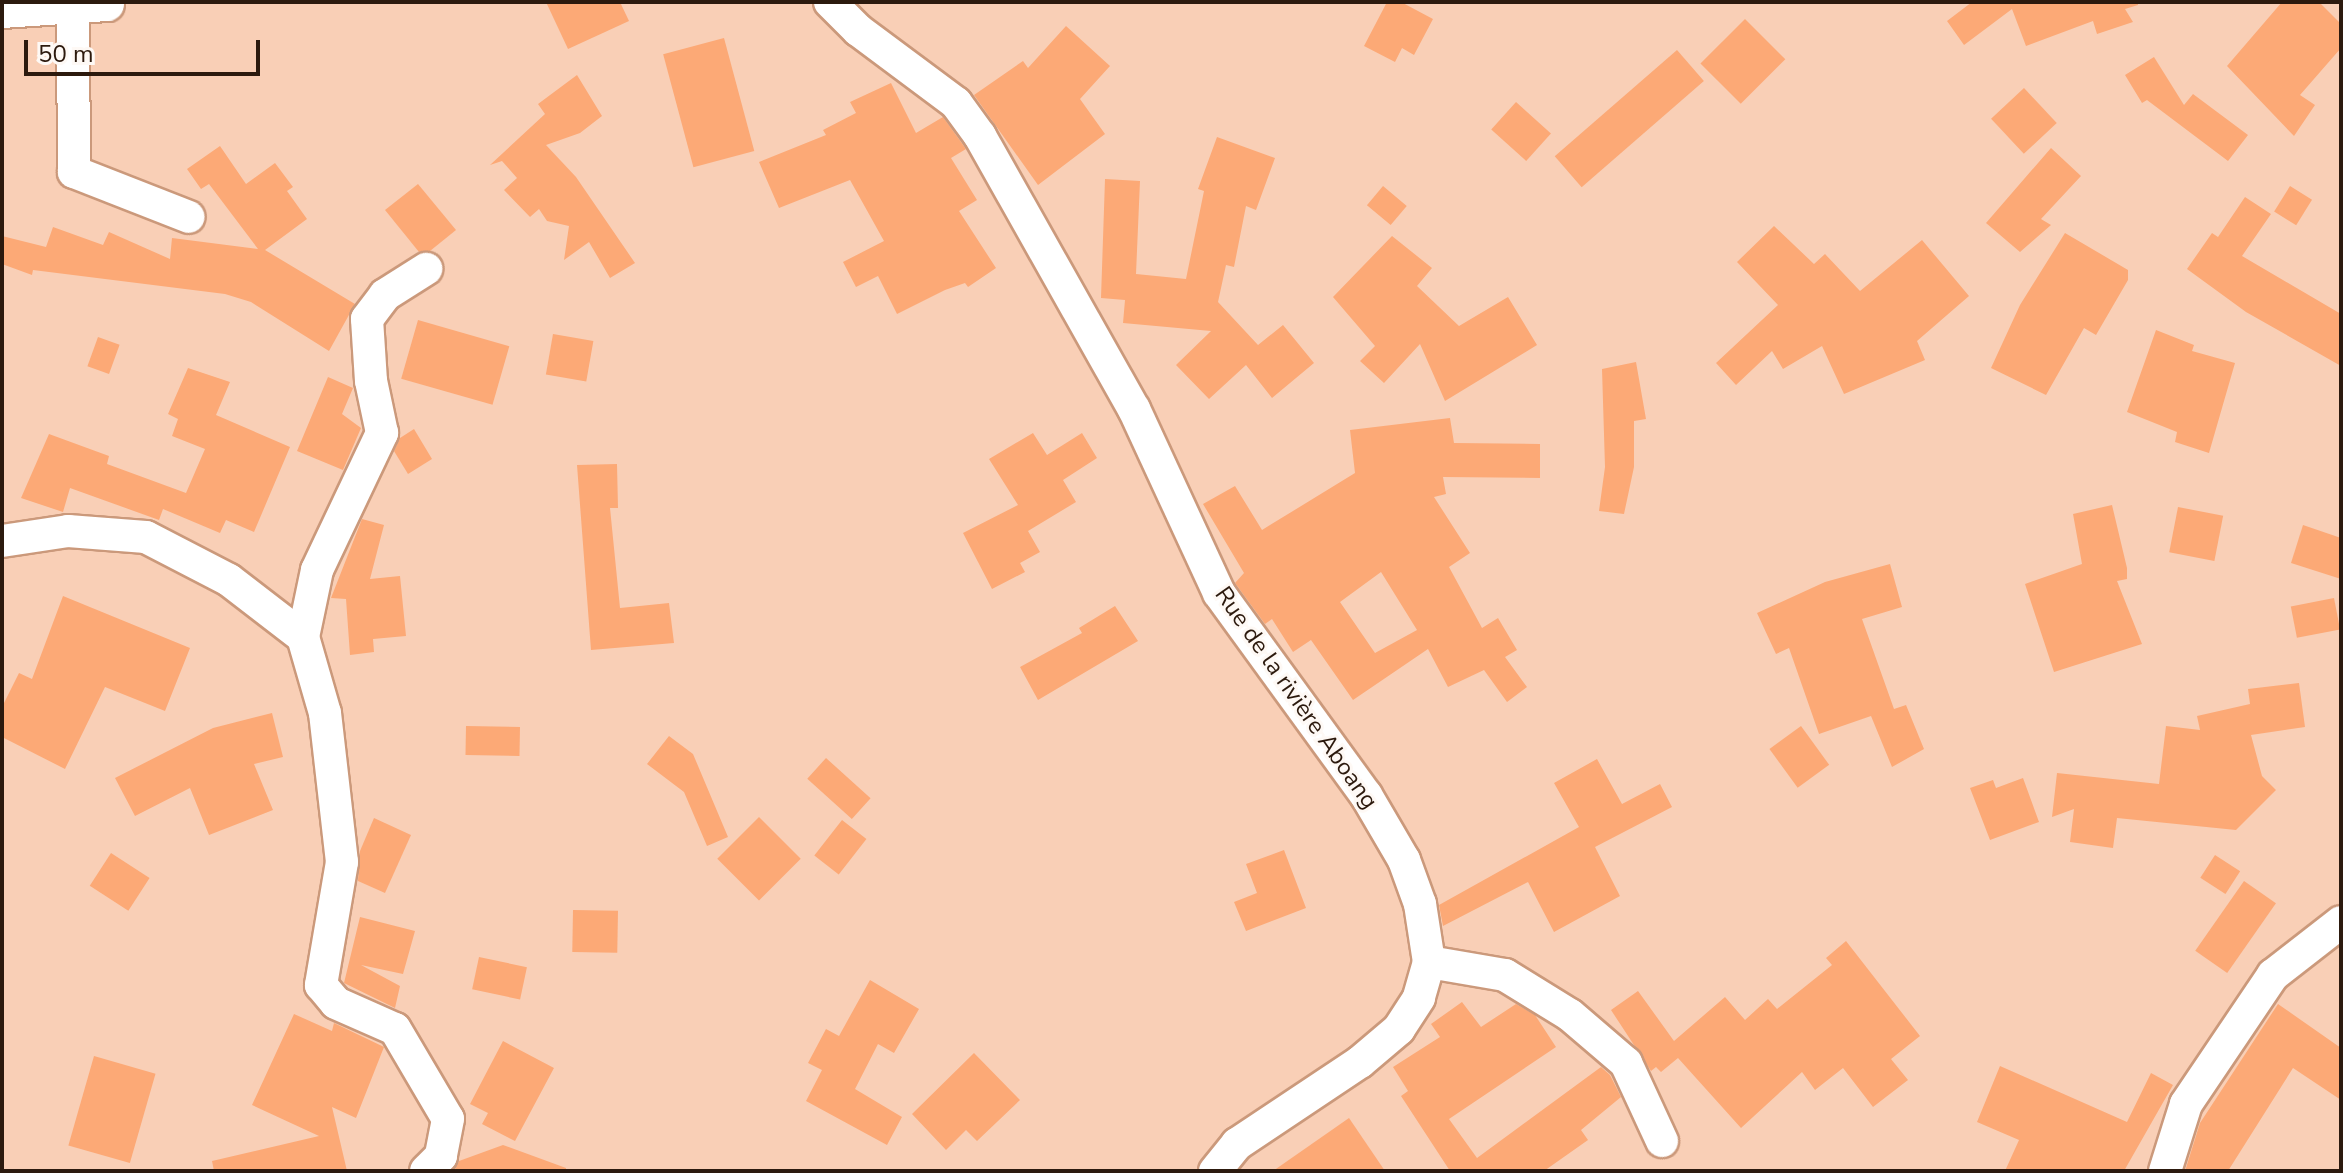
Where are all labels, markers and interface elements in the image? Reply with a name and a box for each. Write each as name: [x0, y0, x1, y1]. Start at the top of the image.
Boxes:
scale bar: [28, 24, 264, 74]
text: 50 m: [38, 38, 94, 70]
street label: Rue de la rivière Aboang: [1208, 581, 1384, 815]

